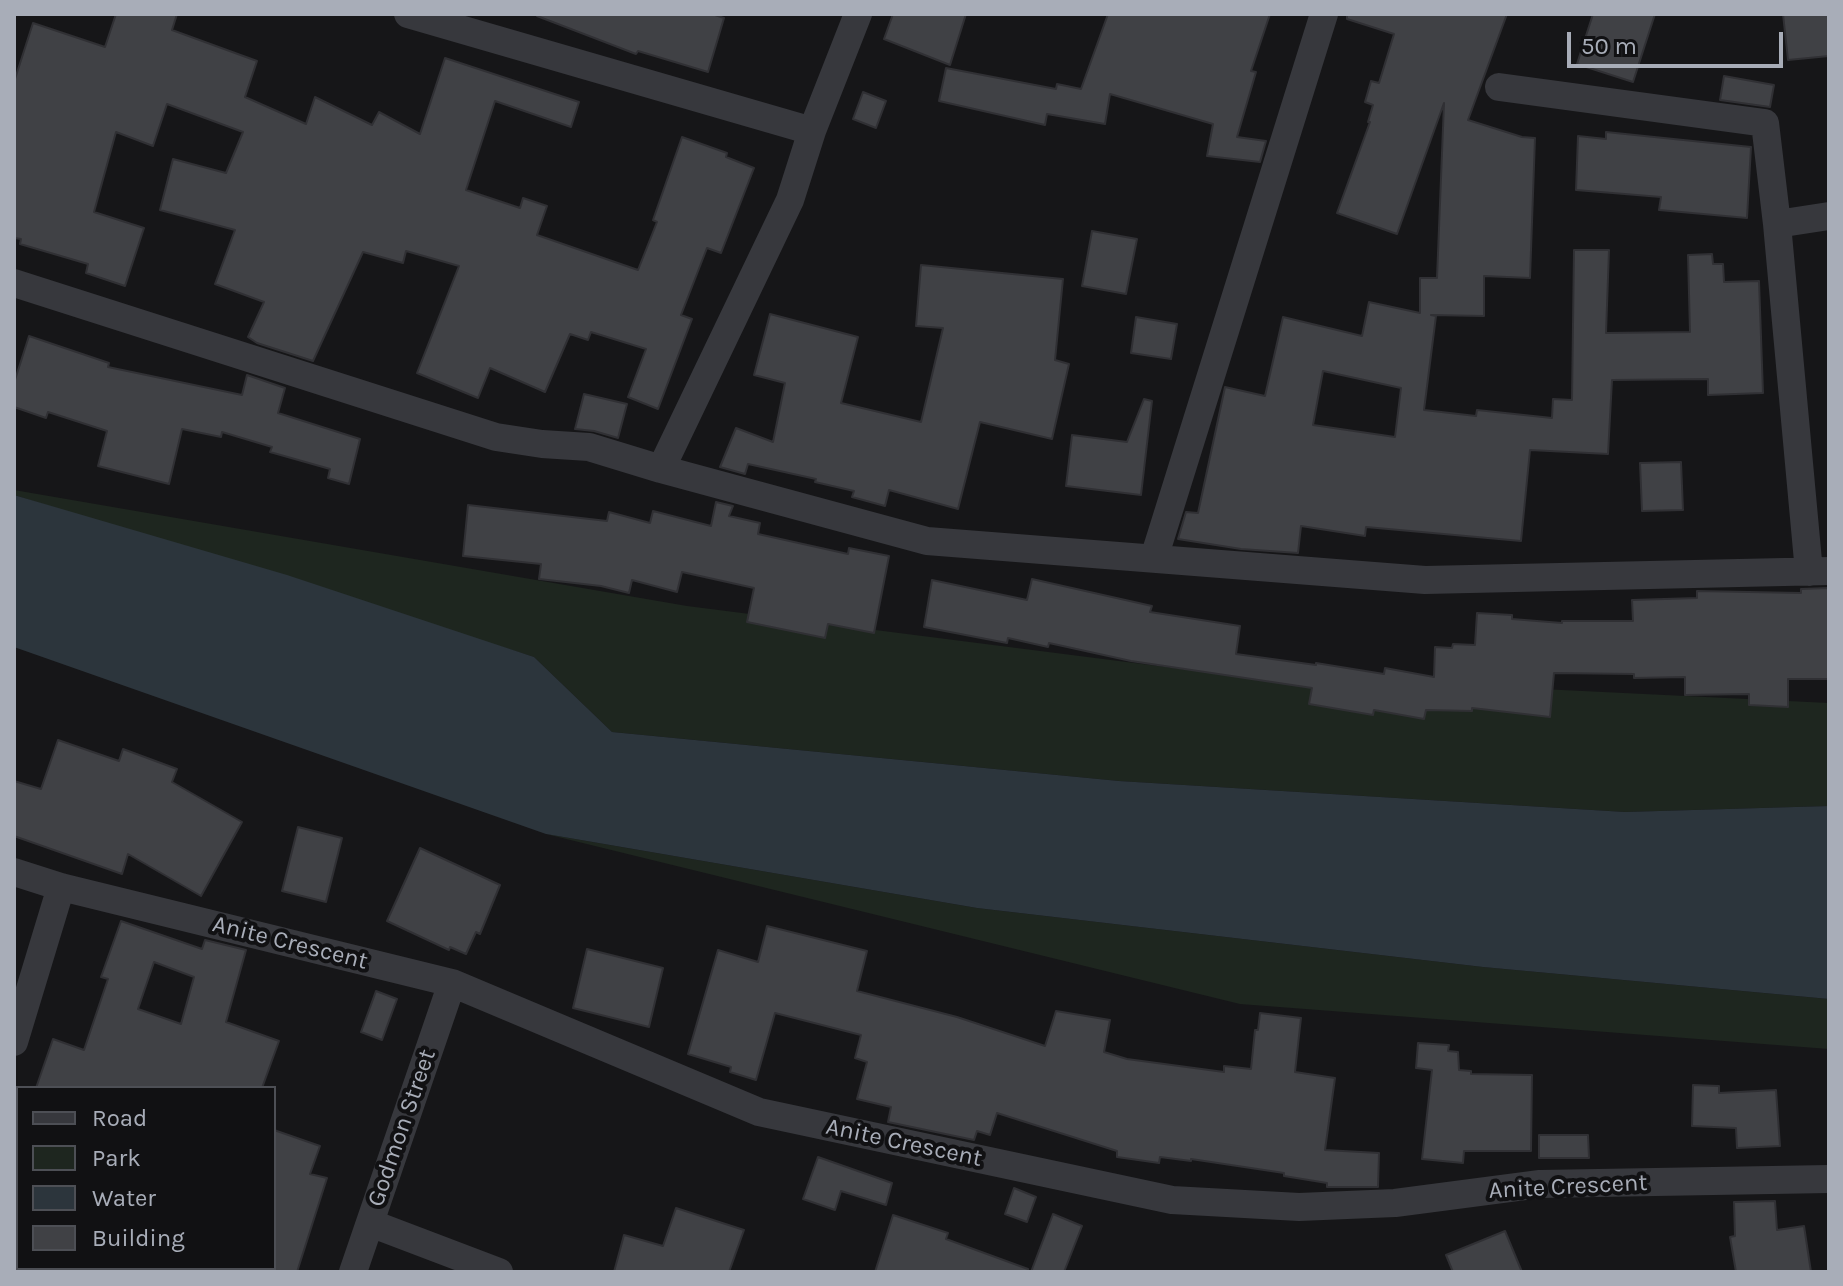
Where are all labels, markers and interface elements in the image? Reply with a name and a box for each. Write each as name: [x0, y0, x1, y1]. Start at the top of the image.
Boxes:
scale bar: [1571, 16, 1787, 66]
text: 50 m: [1581, 32, 1637, 60]
street label: Anite Crescent: [209, 910, 371, 976]
street label: Godmon Street: [362, 1046, 442, 1210]
legend: [16, 1086, 276, 1270]
text: Road: [92, 1104, 147, 1132]
street label: Anite Crescent: [823, 1112, 985, 1174]
text: Park: [92, 1144, 141, 1172]
street label: Anite Crescent: [1488, 1168, 1648, 1206]
text: Water: [92, 1184, 156, 1212]
text: Building: [92, 1224, 185, 1252]

